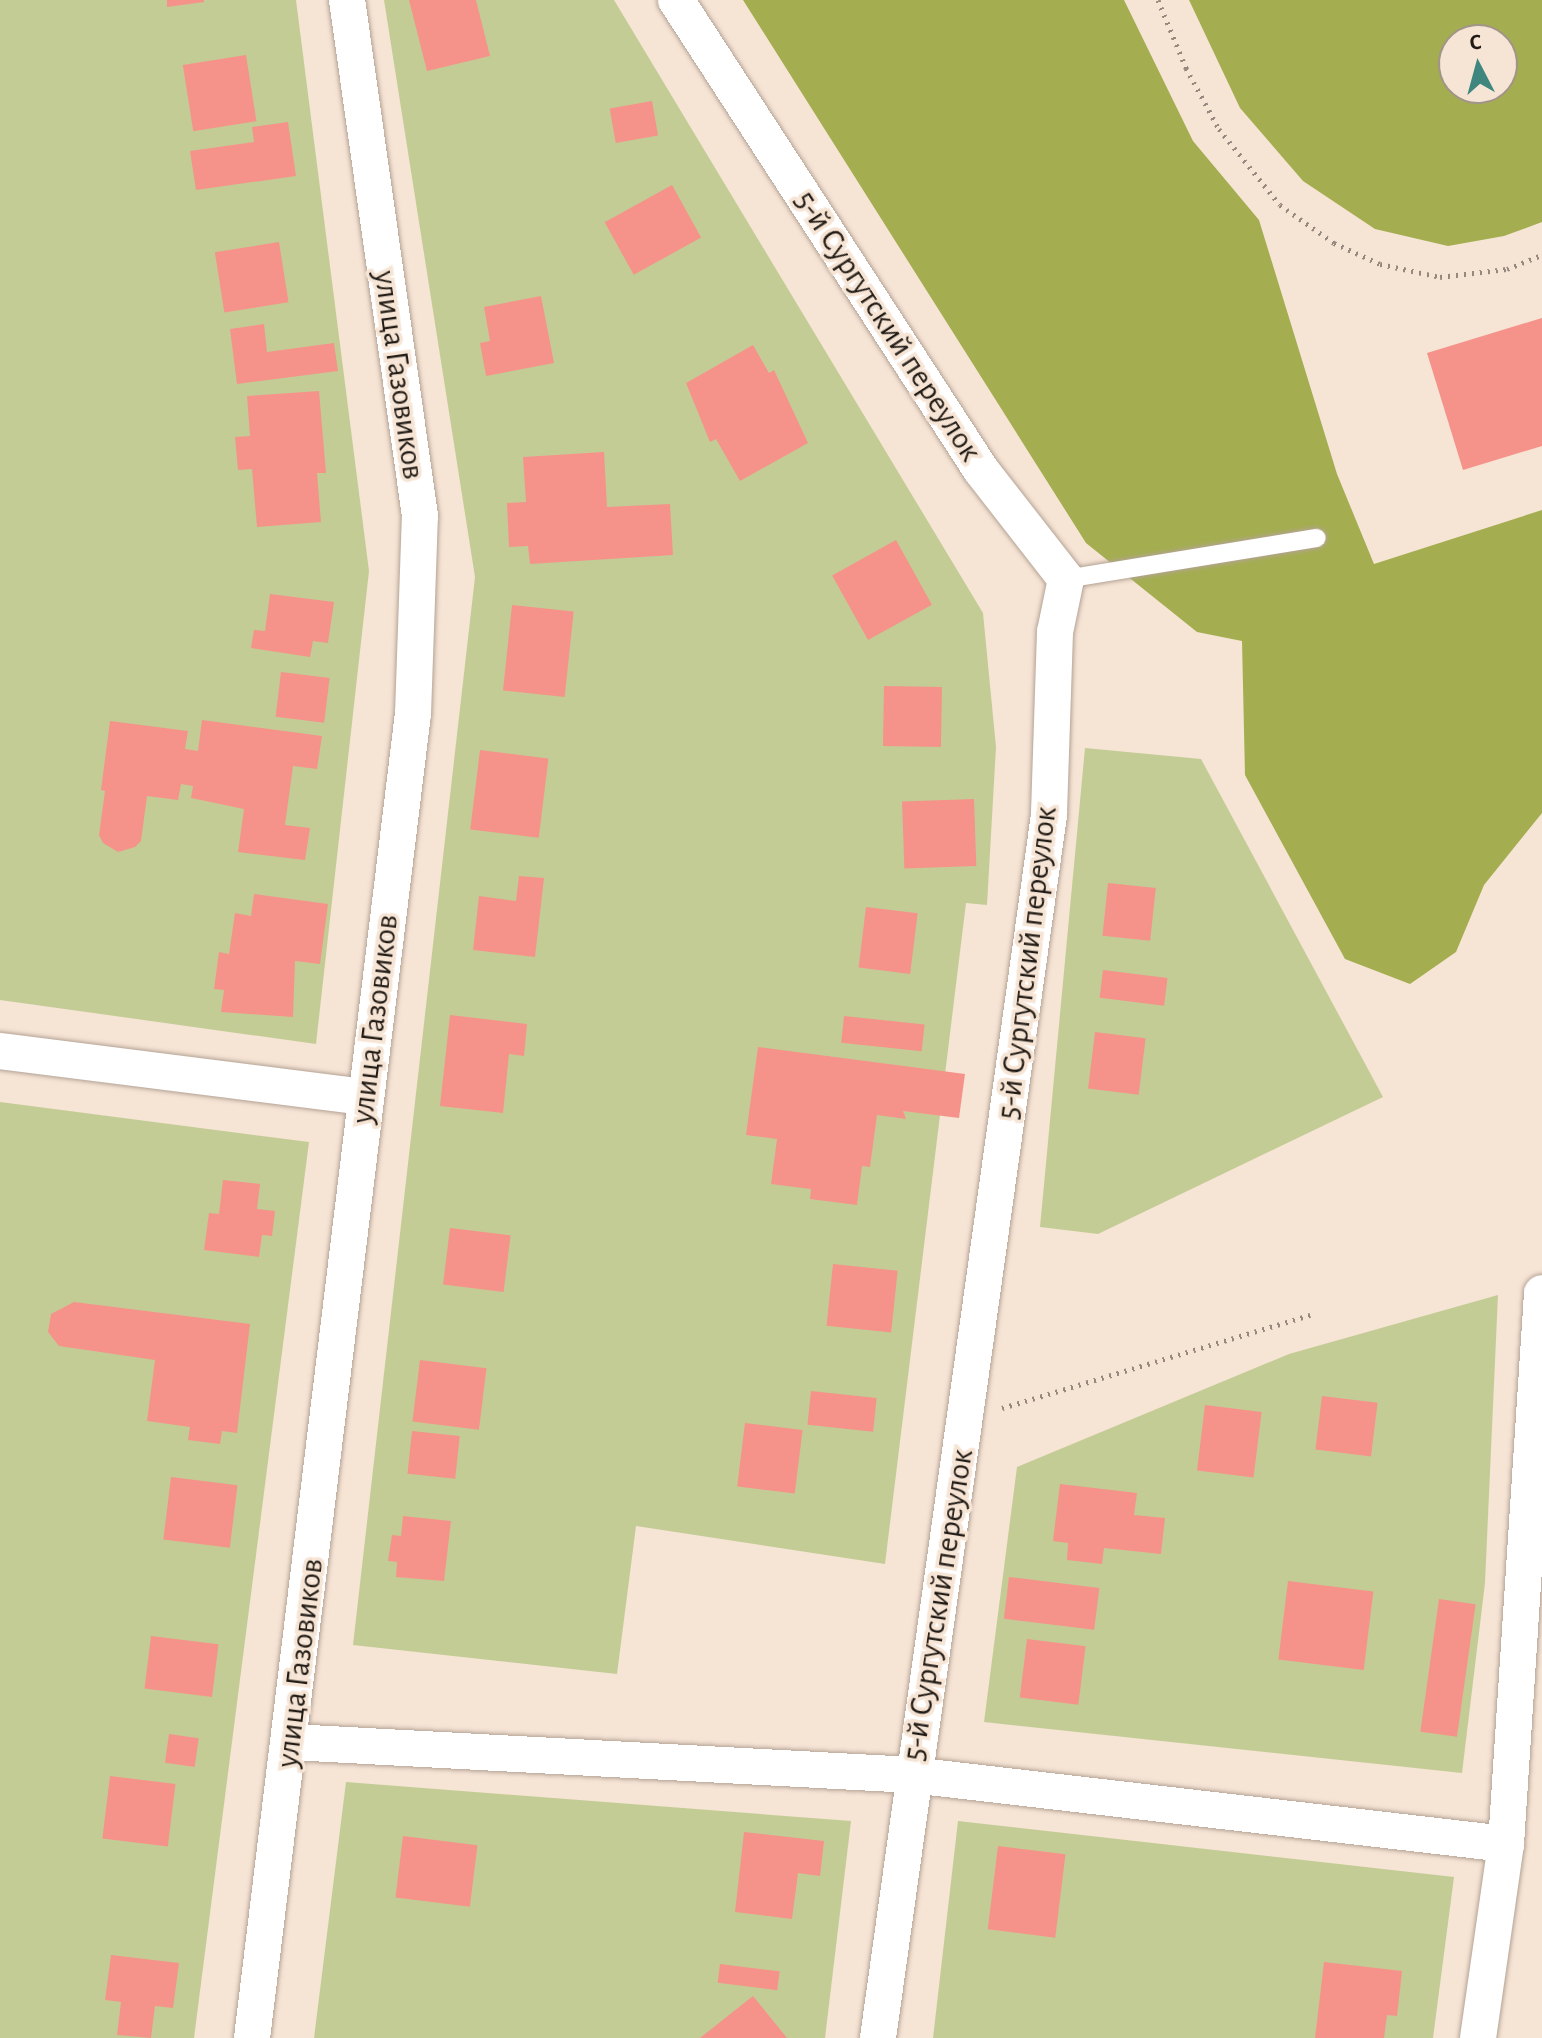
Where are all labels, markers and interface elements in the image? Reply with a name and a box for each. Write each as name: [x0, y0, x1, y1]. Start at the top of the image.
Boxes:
north arrow: [1438, 24, 1518, 104]
text: С: [1468, 31, 1483, 54]
street label: 5-й Сургутский переулок: [786, 183, 990, 469]
street label: улица Газовиков: [365, 268, 433, 482]
street label: 5-й Сургутский переулок: [989, 804, 1065, 1122]
street label: улица Газовиков: [343, 912, 407, 1126]
street label: 5-й Сургутский переулок: [894, 1446, 982, 1764]
street label: улица Газовиков: [268, 1556, 332, 1770]

